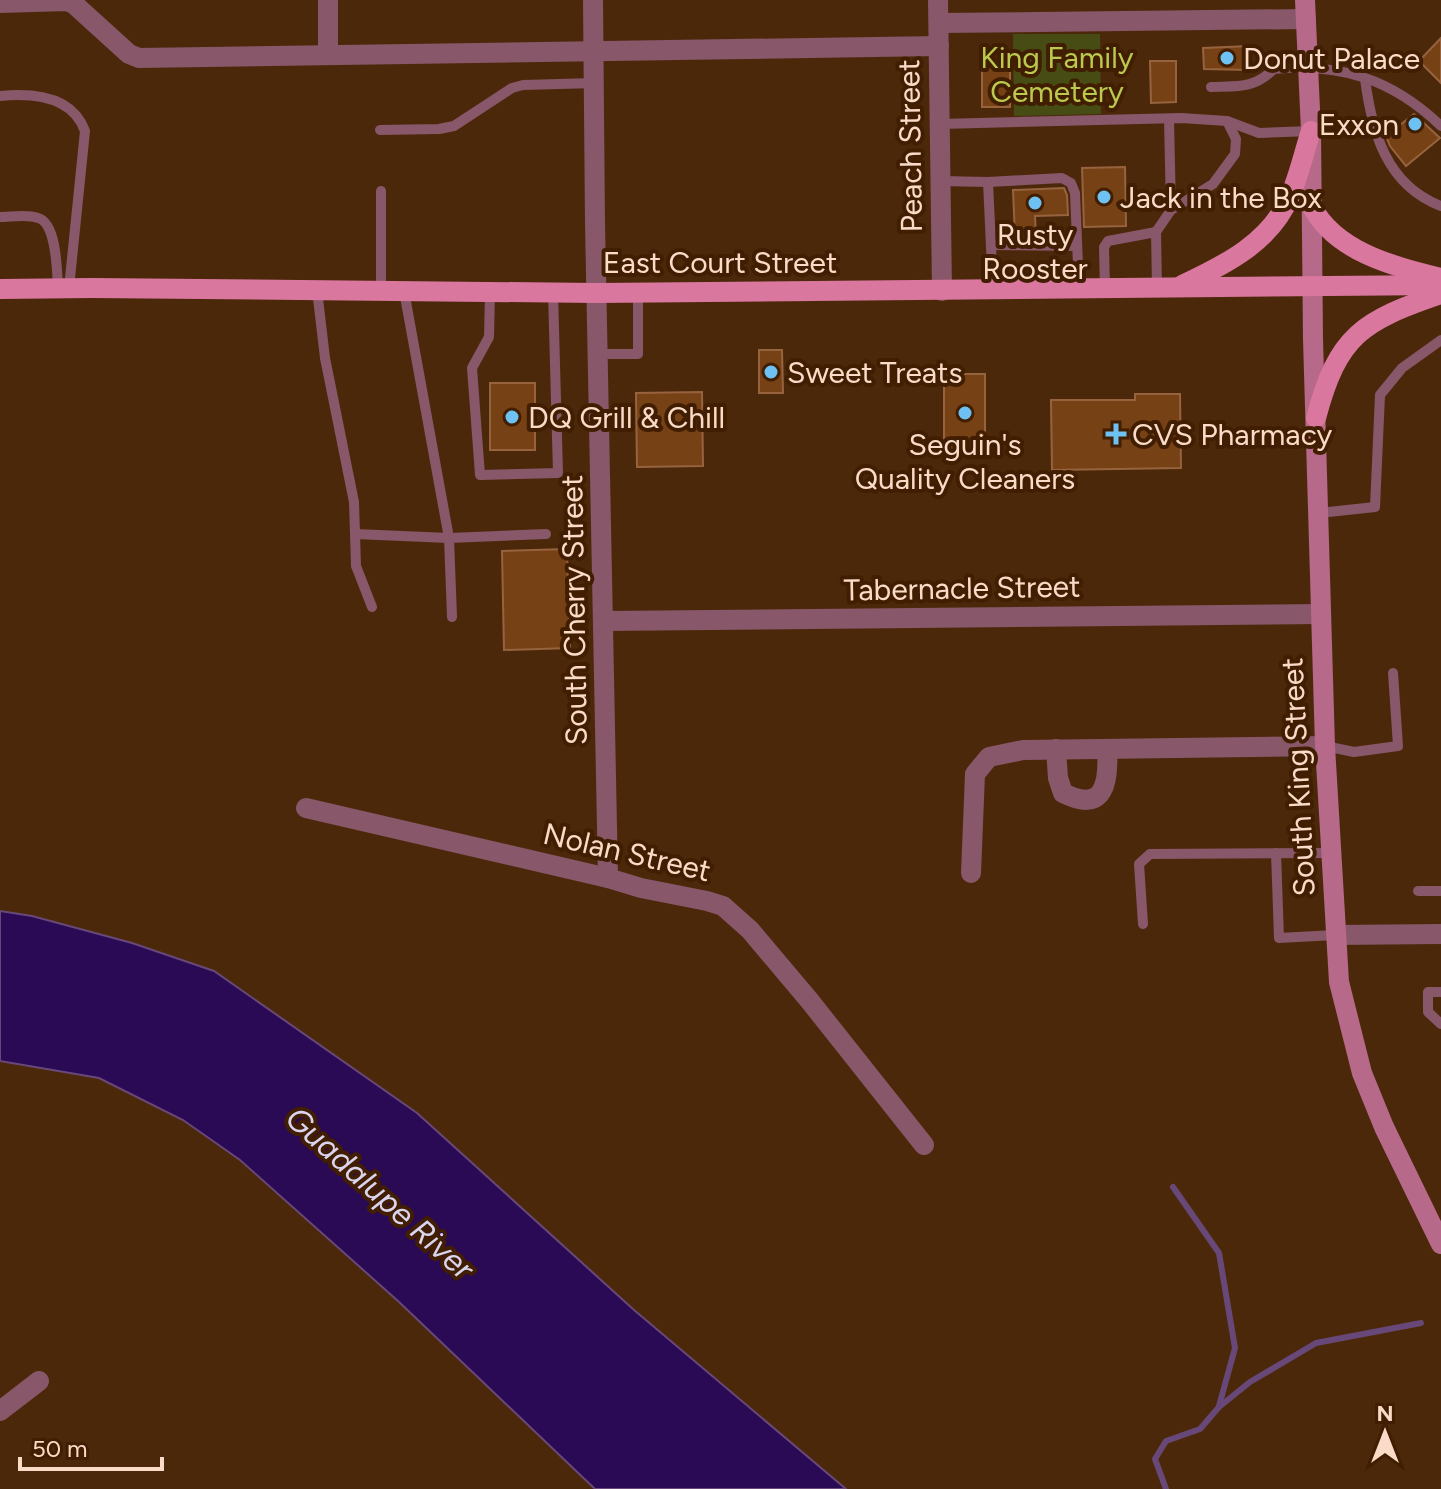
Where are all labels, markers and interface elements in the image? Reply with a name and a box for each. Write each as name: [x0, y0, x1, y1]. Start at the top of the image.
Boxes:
park label: King Family Cemetery: [980, 39, 1134, 110]
place label: Donut Palace: [1243, 40, 1420, 77]
marker: Donut Palace: [1218, 49, 1236, 67]
street label: Peach Street: [890, 59, 930, 233]
place label: Exxon: [1319, 106, 1399, 143]
marker: Exxon: [1406, 115, 1424, 133]
place label: Jack in the Box: [1120, 179, 1322, 216]
marker: Jack in the Box: [1095, 188, 1113, 206]
marker: Rusty Rooster: [1026, 194, 1044, 212]
place label: Rusty Rooster: [982, 216, 1088, 287]
street label: East Court Street: [603, 244, 837, 281]
place label: Sweet Treats: [787, 354, 962, 391]
marker: Sweet Treats: [762, 363, 780, 381]
place label: DQ Grill & Chill: [528, 399, 725, 436]
marker: Seguin's Quality Cleaners: [956, 404, 974, 422]
marker: DQ Grill & Chill: [503, 408, 521, 426]
place label: CVS Pharmacy: [1132, 416, 1332, 453]
marker: CVS Pharmacy: [1107, 425, 1125, 443]
place label: Seguin's Quality Cleaners: [855, 426, 1075, 497]
street label: South Cherry Street: [553, 475, 595, 745]
street label: Tabernacle Street: [843, 567, 1081, 609]
street label: South King Street: [1273, 657, 1323, 897]
street label: Nolan Street: [540, 815, 714, 889]
water label: Guadalupe River: [278, 1099, 483, 1288]
north arrow: [1345, 1393, 1425, 1473]
text: N: [1376, 1400, 1394, 1427]
scale bar: [20, 1421, 162, 1471]
text: 50 m: [32, 1434, 88, 1463]

